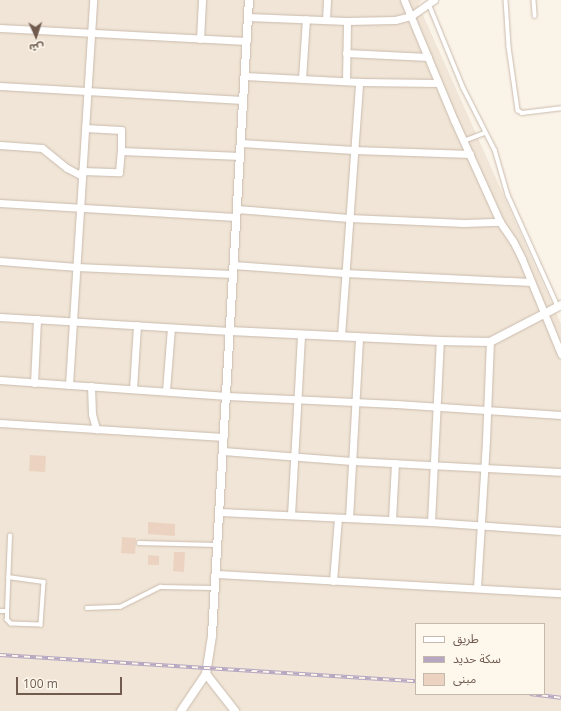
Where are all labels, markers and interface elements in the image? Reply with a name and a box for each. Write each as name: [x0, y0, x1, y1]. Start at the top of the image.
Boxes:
north arrow: [16, 16, 56, 56]
text: ش: [29, 41, 45, 56]
legend: [415, 623, 545, 695]
text: طريق: [453, 630, 479, 647]
text: سكة حديد: [453, 650, 501, 667]
scale bar: [18, 669, 124, 695]
text: مبنى: [453, 670, 476, 687]
text: 100 m: [23, 675, 58, 692]

